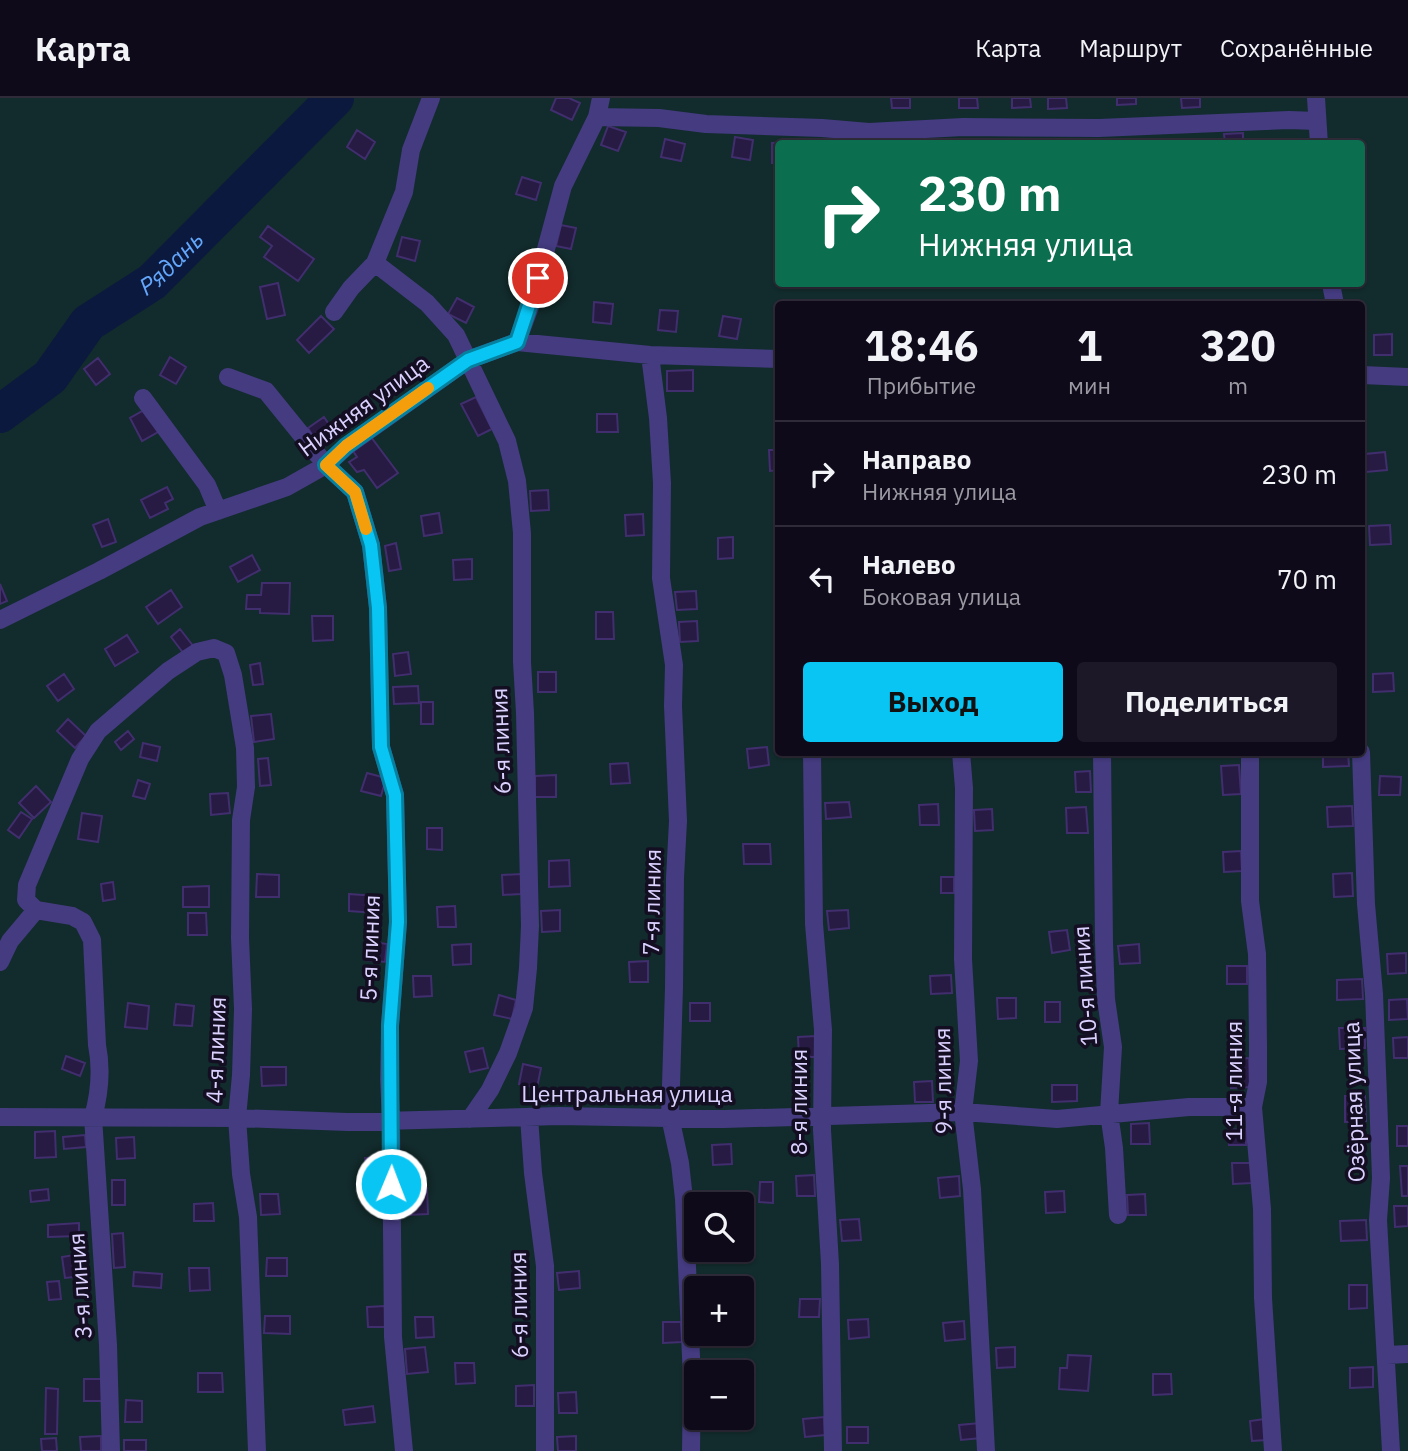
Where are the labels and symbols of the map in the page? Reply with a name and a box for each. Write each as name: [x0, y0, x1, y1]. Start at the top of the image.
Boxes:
water label: Рядань: [132, 224, 210, 302]
pin: [508, 248, 568, 308]
street label: Нижняя улица: [292, 347, 434, 463]
street label: 6-я линия: [483, 687, 517, 795]
street label: 7-я линия: [635, 848, 667, 956]
street label: 5-я линия: [352, 894, 386, 1002]
street label: 10-я линия: [1065, 925, 1103, 1047]
street label: 4-я линия: [198, 996, 232, 1104]
street label: 11-я линия: [1218, 1021, 1248, 1141]
street label: Озёрная улица: [1335, 1021, 1371, 1183]
street label: 9-я линия: [926, 1027, 958, 1135]
street label: 8-я линия: [783, 1049, 813, 1155]
street label: Центральная улица: [521, 1078, 733, 1108]
position arrow: [354, 1147, 428, 1221]
street label: 3-я линия: [60, 1232, 98, 1340]
street label: 6-я линия: [502, 1251, 534, 1359]

